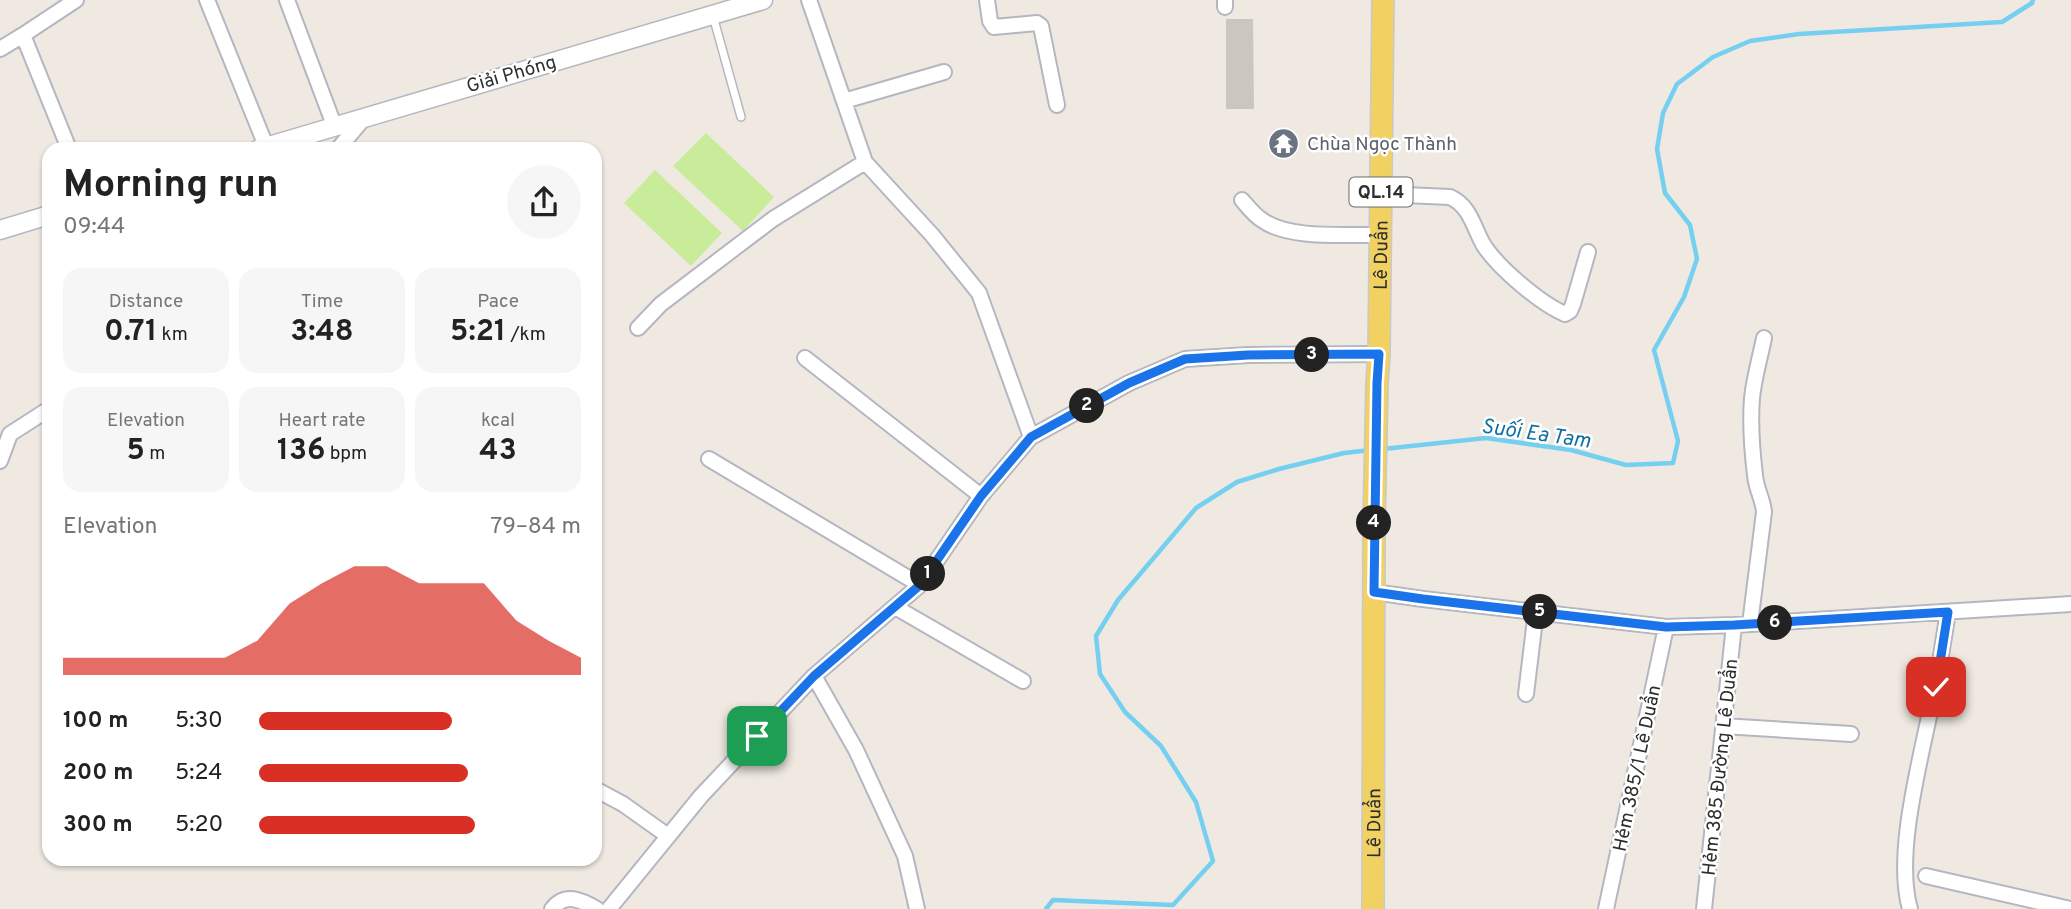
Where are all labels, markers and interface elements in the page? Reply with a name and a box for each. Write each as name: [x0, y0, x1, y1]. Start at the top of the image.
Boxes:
street label: Giải Phóng: [464, 51, 559, 99]
temple icon: Chùa Ngọc Thành: [1267, 126, 1301, 160]
place label: Chùa Ngọc Thành: [1307, 133, 1457, 157]
text: Morning run: [63, 162, 279, 211]
button: share: [507, 165, 581, 239]
road number: QL.14: [1350, 177, 1412, 206]
text: 09:44: [63, 213, 125, 242]
street label: Lê Duẩn: [1367, 220, 1395, 290]
text: Distance: [109, 290, 183, 314]
text: Time: [301, 290, 343, 314]
text: Pace: [477, 290, 519, 314]
text: 0.71: [104, 314, 157, 351]
text: 3:48: [290, 314, 354, 351]
text: 5:21: [450, 314, 506, 351]
text: km: [157, 323, 188, 347]
text: /km: [506, 323, 546, 347]
pin: 3: [1294, 338, 1330, 372]
text: 3: [1306, 342, 1317, 366]
pin: 2: [1070, 388, 1104, 424]
text: 2: [1081, 393, 1092, 417]
text: Elevation: [107, 409, 185, 433]
text: Heart rate: [279, 409, 365, 433]
text: kcal: [481, 409, 515, 433]
water label: Suối Ea Tam: [1479, 413, 1593, 456]
text: 5: [127, 433, 145, 470]
text: 136: [277, 433, 325, 470]
text: 43: [479, 433, 517, 470]
text: m: [145, 442, 165, 466]
text: bpm: [325, 442, 367, 466]
pin: 4: [1356, 505, 1392, 540]
text: 4: [1367, 510, 1380, 534]
text: Elevation: [63, 513, 158, 542]
text: 79–84 m: [490, 513, 581, 542]
pin: 1: [911, 556, 946, 592]
text: 1: [924, 561, 931, 585]
pin: 5: [1522, 594, 1558, 630]
text: 5: [1534, 599, 1545, 623]
pin: 6: [1758, 606, 1792, 640]
text: 6: [1769, 610, 1780, 634]
street label: Hẻm 385 Đường Lê Duẩn: [1695, 657, 1744, 877]
pin: [1906, 657, 1966, 717]
icon: check: [1917, 668, 1955, 706]
street label: Hẻm 385/1 Lê Duẩn: [1606, 682, 1667, 854]
pin: [727, 706, 787, 766]
text: 100 m: [63, 707, 128, 736]
text: 5:30: [175, 707, 223, 736]
icon: arrive: [738, 717, 776, 755]
text: 200 m: [63, 759, 133, 788]
text: 5:24: [175, 759, 223, 788]
street label: Lê Duẩn: [1360, 788, 1387, 858]
text: 300 m: [63, 811, 133, 840]
text: 5:20: [175, 811, 223, 840]

